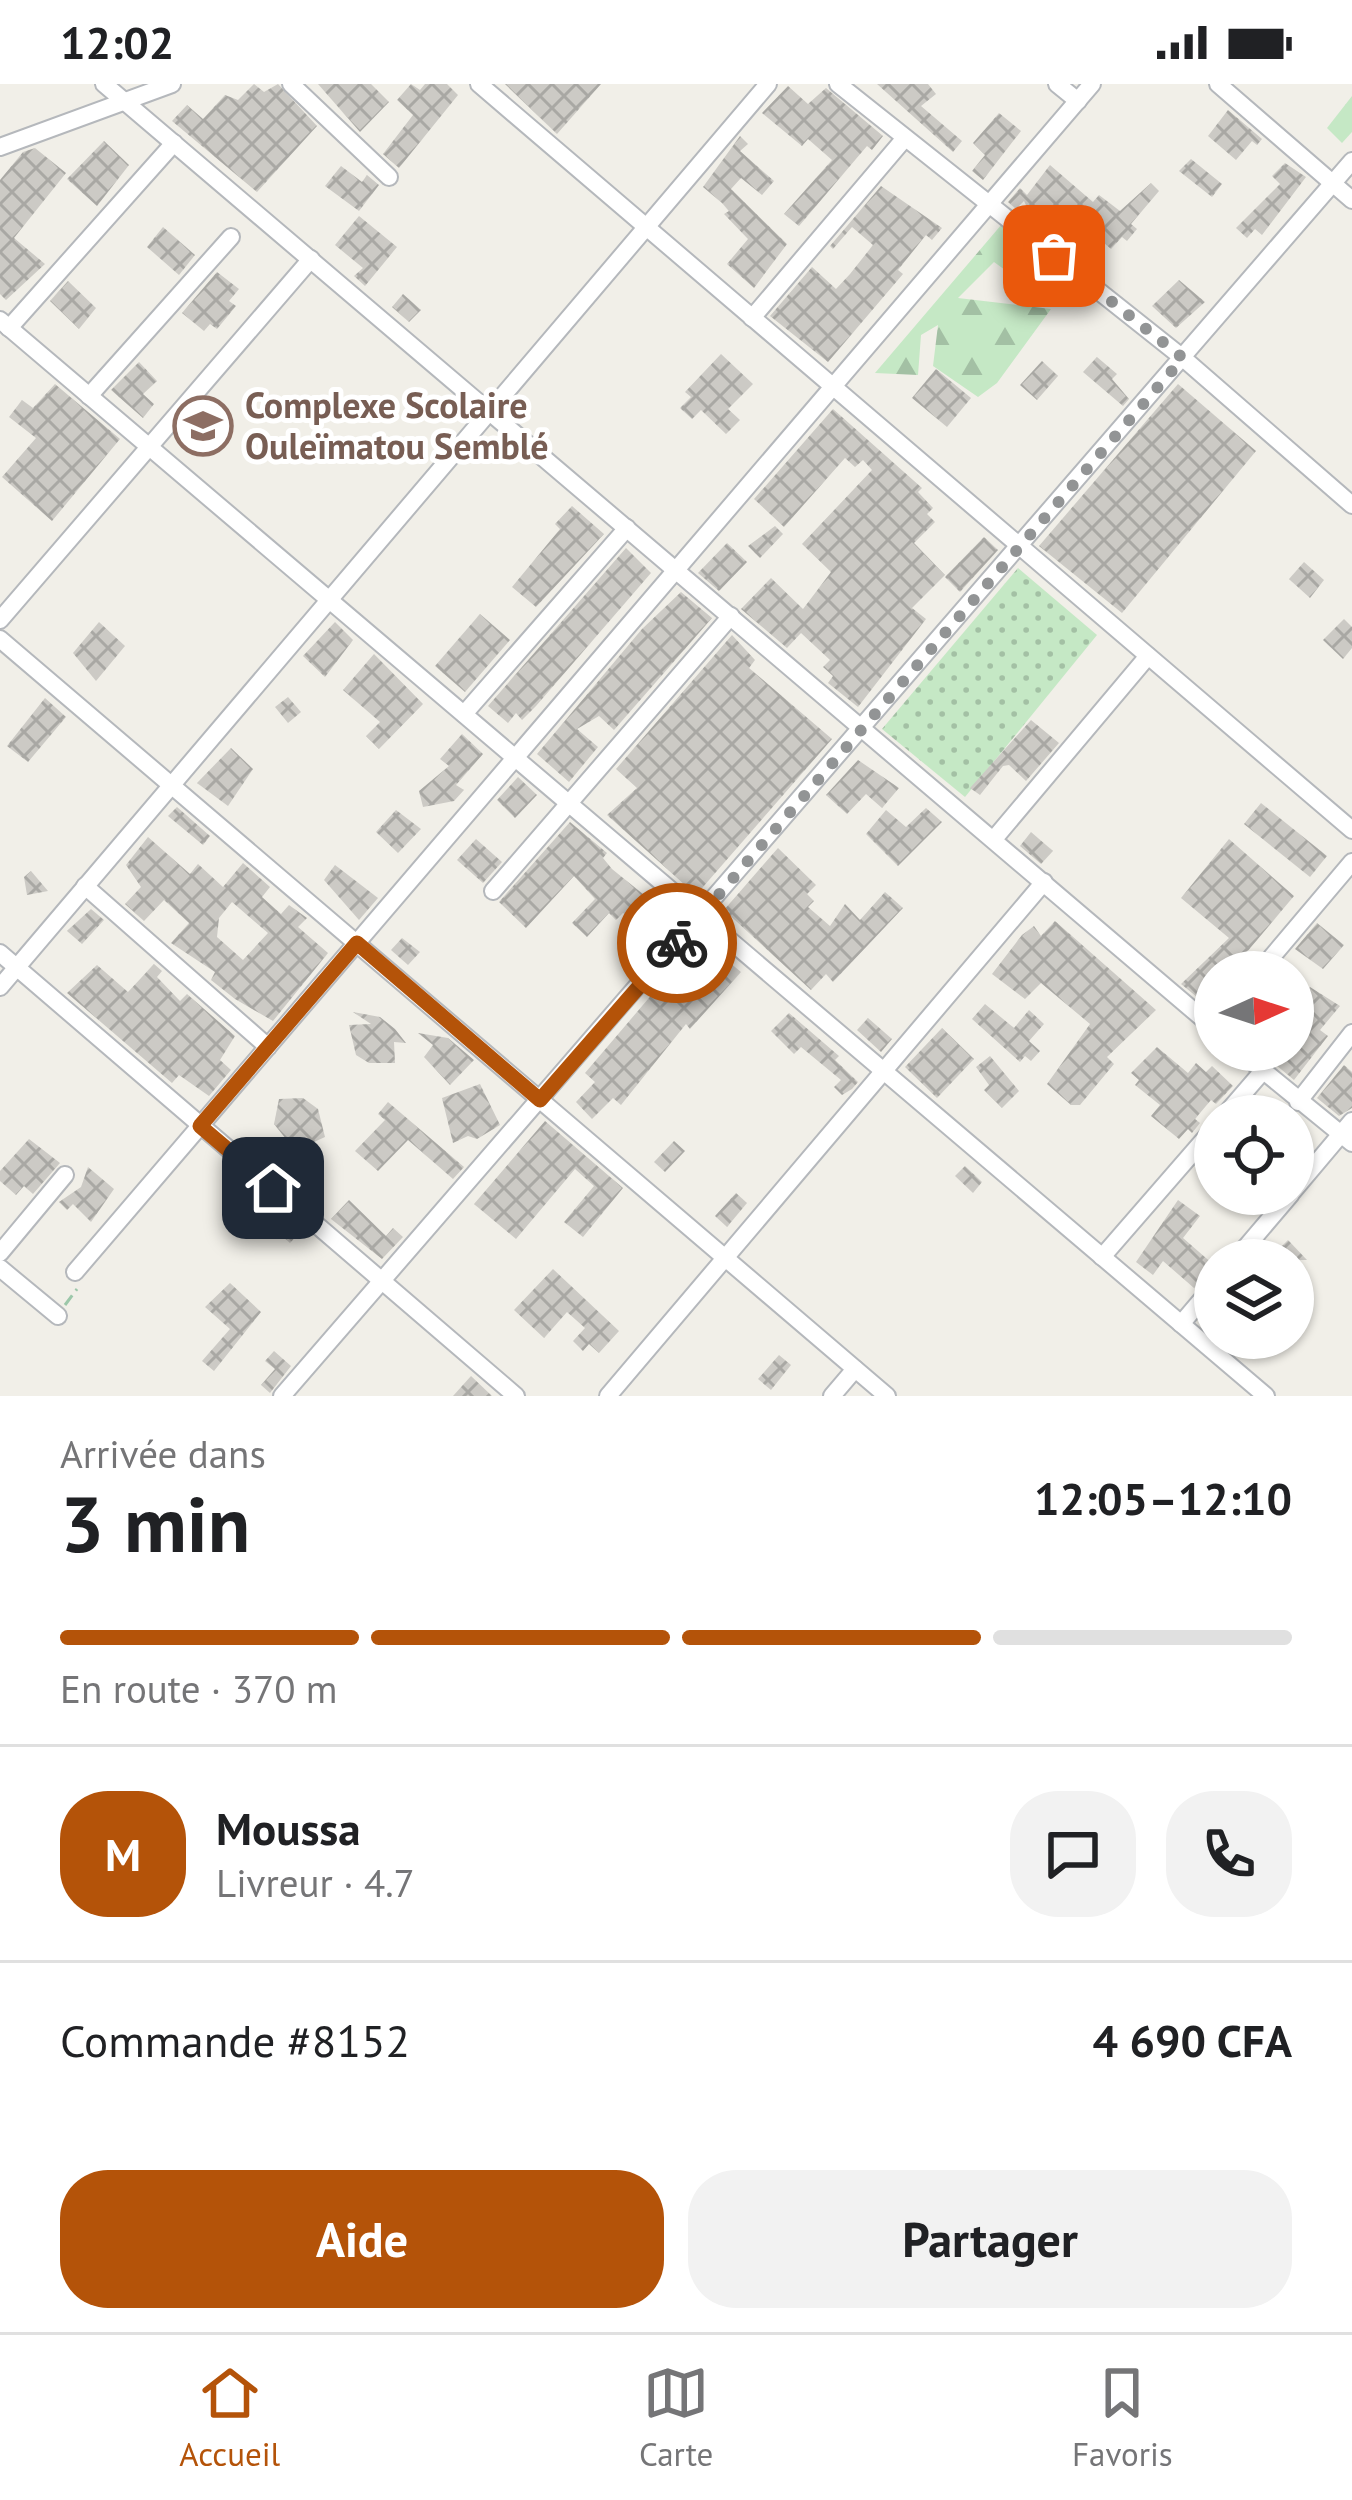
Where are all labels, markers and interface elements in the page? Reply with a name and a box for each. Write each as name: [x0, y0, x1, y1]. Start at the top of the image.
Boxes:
text: 12:02: [60, 13, 174, 71]
pin: [1003, 205, 1105, 307]
icon: bag: [1021, 223, 1087, 289]
place label: Complexe Scolaire Ouleïmatou Semblé: [245, 381, 549, 469]
school or university icon: Complexe Scolaire Ouleïmatou Semblé: [172, 395, 234, 457]
courier: [617, 883, 737, 1003]
icon: bike: [644, 910, 710, 976]
north arrow: [1194, 951, 1314, 1071]
map controls: [1194, 951, 1314, 1359]
button: locate: [1194, 1095, 1314, 1215]
pin: [222, 1137, 324, 1239]
icon: home: [240, 1155, 306, 1221]
button: layers: [1194, 1239, 1314, 1359]
text: Arrivée dans: [60, 1428, 266, 1479]
text: 12:05–12:10: [1034, 1469, 1292, 1527]
text: 3 min: [60, 1473, 250, 1574]
text: En route · 370 m: [60, 1663, 338, 1714]
button: chat: [1010, 1791, 1136, 1917]
button: phone: [1166, 1791, 1292, 1917]
text: Moussa: [216, 1799, 361, 1857]
text: M: [105, 1825, 141, 1883]
text: Livreur · 4.7: [216, 1857, 415, 1908]
text: Commande #8152: [60, 2011, 410, 2069]
text: 4 690 CFA: [1093, 2011, 1292, 2069]
button: Aide: [60, 2170, 664, 2308]
button: Partager: [688, 2170, 1292, 2308]
tab: Accueil: [179, 2360, 280, 2475]
tab: Carte: [639, 2360, 713, 2475]
tab: Favoris: [1072, 2360, 1173, 2475]

